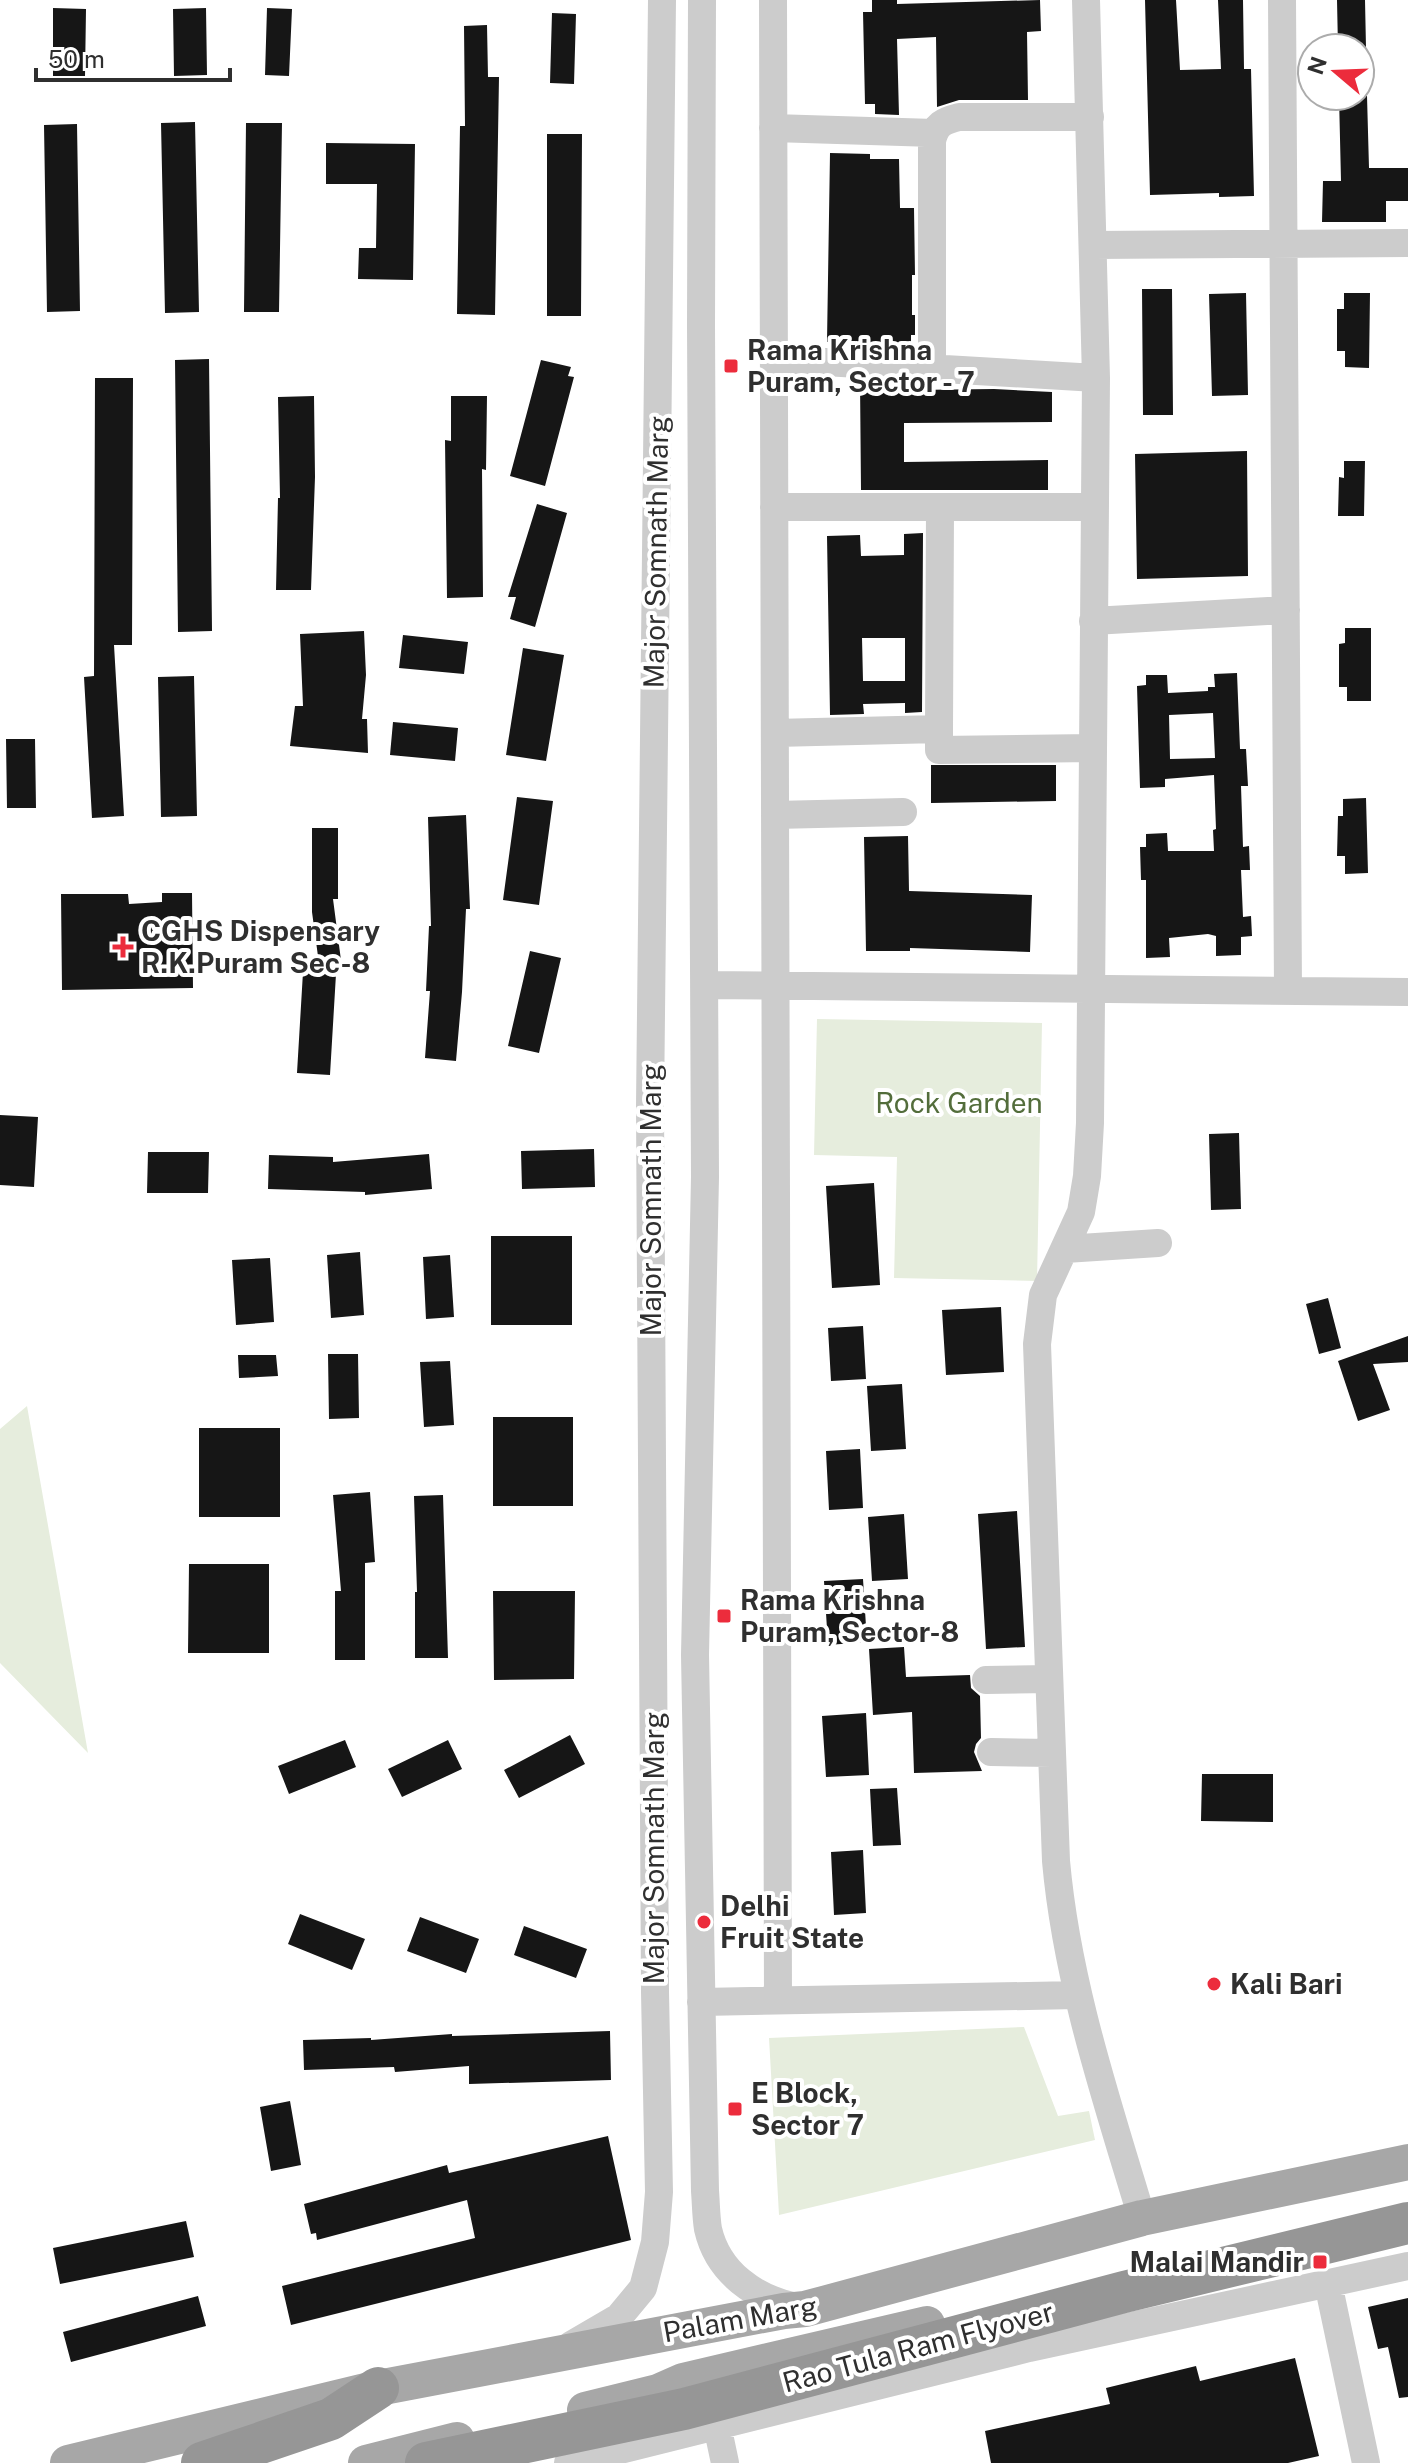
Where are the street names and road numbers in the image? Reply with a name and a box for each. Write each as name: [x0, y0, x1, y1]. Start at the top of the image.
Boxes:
street label: Major Somnath Marg: [637, 415, 674, 689]
street label: Major Somnath Marg: [634, 1064, 667, 1336]
street label: Major Somnath Marg: [637, 1712, 670, 1984]
street label: Palam Marg: [660, 2289, 820, 2348]
street label: Rao Tula Ram Flyover: [779, 2294, 1057, 2399]

